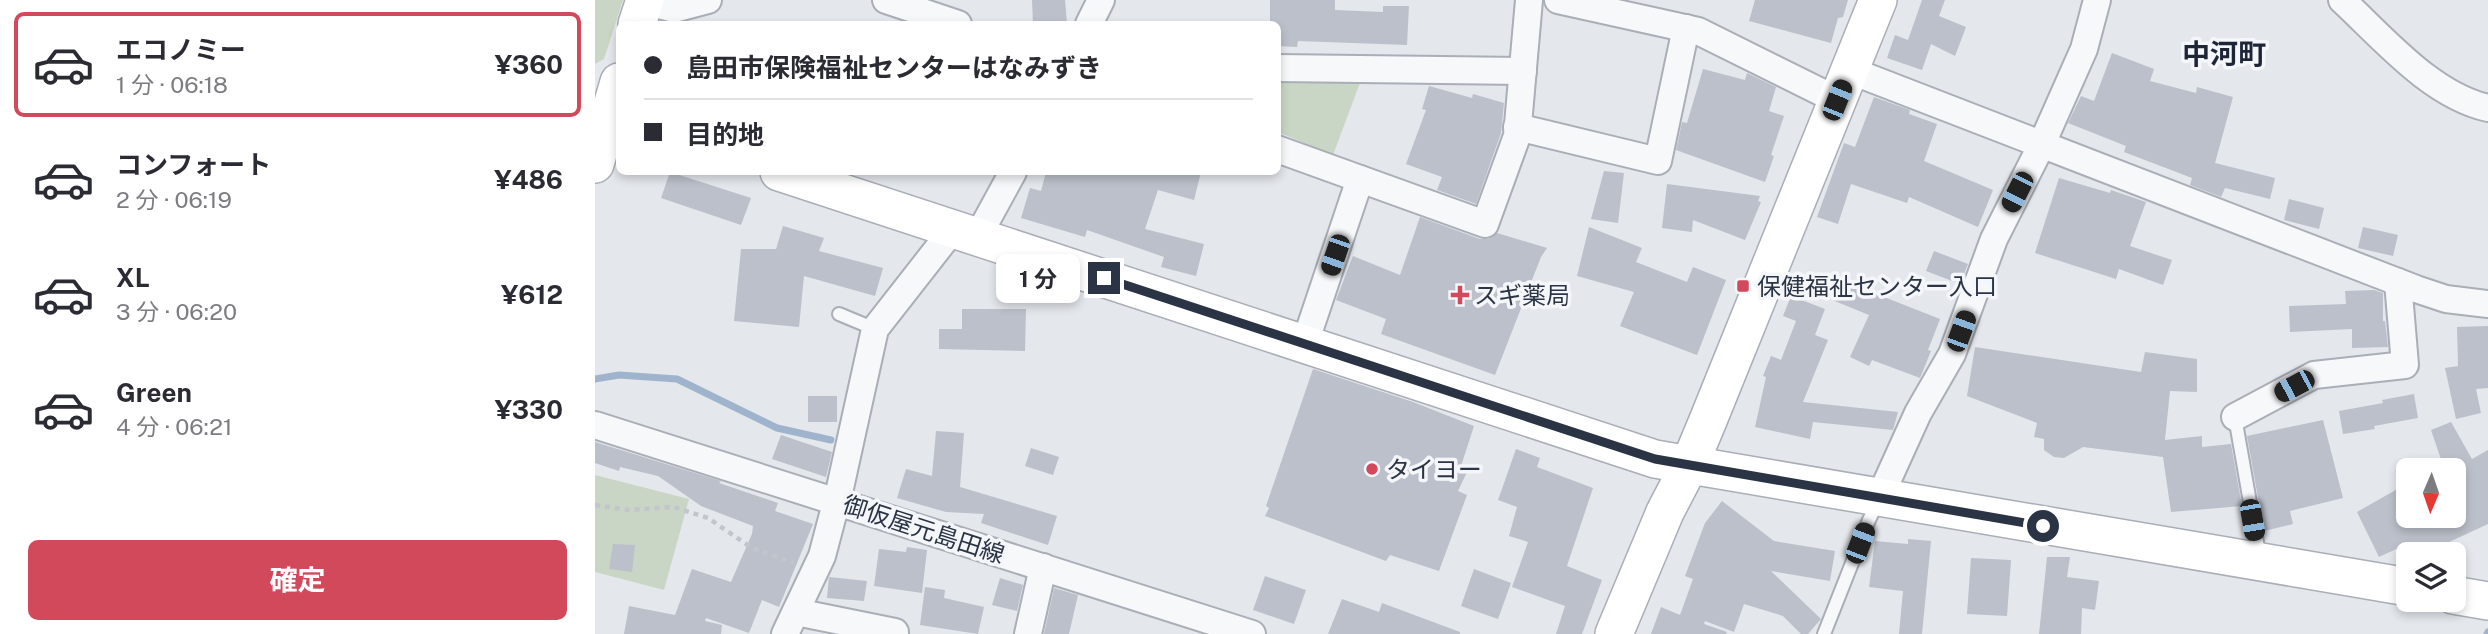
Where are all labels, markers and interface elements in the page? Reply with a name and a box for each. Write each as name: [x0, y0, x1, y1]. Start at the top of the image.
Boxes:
icon: car: [32, 33, 95, 96]
text: エコノミー: [116, 34, 246, 65]
district label: 中河町: [2182, 37, 2266, 70]
text: ¥360: [495, 49, 563, 80]
text: 島田市保険福祉センターはなみずき: [686, 52, 1102, 83]
text: 1 分 · 06:18: [116, 71, 228, 98]
car: [1820, 77, 1855, 123]
text: 目的地: [686, 119, 764, 150]
icon: car: [32, 148, 95, 211]
text: コンフォート: [116, 149, 271, 180]
text: ¥486: [494, 164, 563, 195]
car: [1999, 169, 2036, 215]
text: 2 分 · 06:19: [116, 186, 232, 213]
car: [1319, 232, 1352, 278]
callout: 1 分: [995, 254, 1079, 302]
text: XL: [116, 262, 150, 293]
route end: [1088, 262, 1120, 294]
icon: car: [32, 263, 95, 326]
text: 1 分: [1019, 265, 1057, 292]
place label: 保健福祉センター入口: [1757, 272, 1997, 300]
marker: 保健福祉センター入口: [1735, 278, 1751, 294]
text: ¥612: [501, 279, 563, 310]
place label: スギ薬局: [1474, 281, 1570, 309]
marker: スギ薬局: [1452, 287, 1468, 303]
text: 3 分 · 06:20: [116, 298, 237, 325]
car: [1944, 308, 1979, 354]
car: [2271, 367, 2318, 405]
text: Green: [116, 377, 192, 408]
icon: car: [32, 378, 95, 441]
text: ¥330: [495, 394, 563, 425]
text: 4 分 · 06:21: [116, 413, 232, 440]
place label: タイヨー: [1386, 455, 1482, 483]
north arrow: [2396, 458, 2466, 528]
map controls: [2396, 458, 2466, 612]
marker: タイヨー: [1364, 461, 1380, 477]
street label: 御仮屋元島田線: [840, 490, 1008, 568]
car: [2239, 497, 2266, 543]
route start: [2027, 510, 2059, 542]
car: [1843, 520, 1878, 566]
button: 確定: [28, 540, 567, 620]
button: layers: [2396, 542, 2466, 612]

